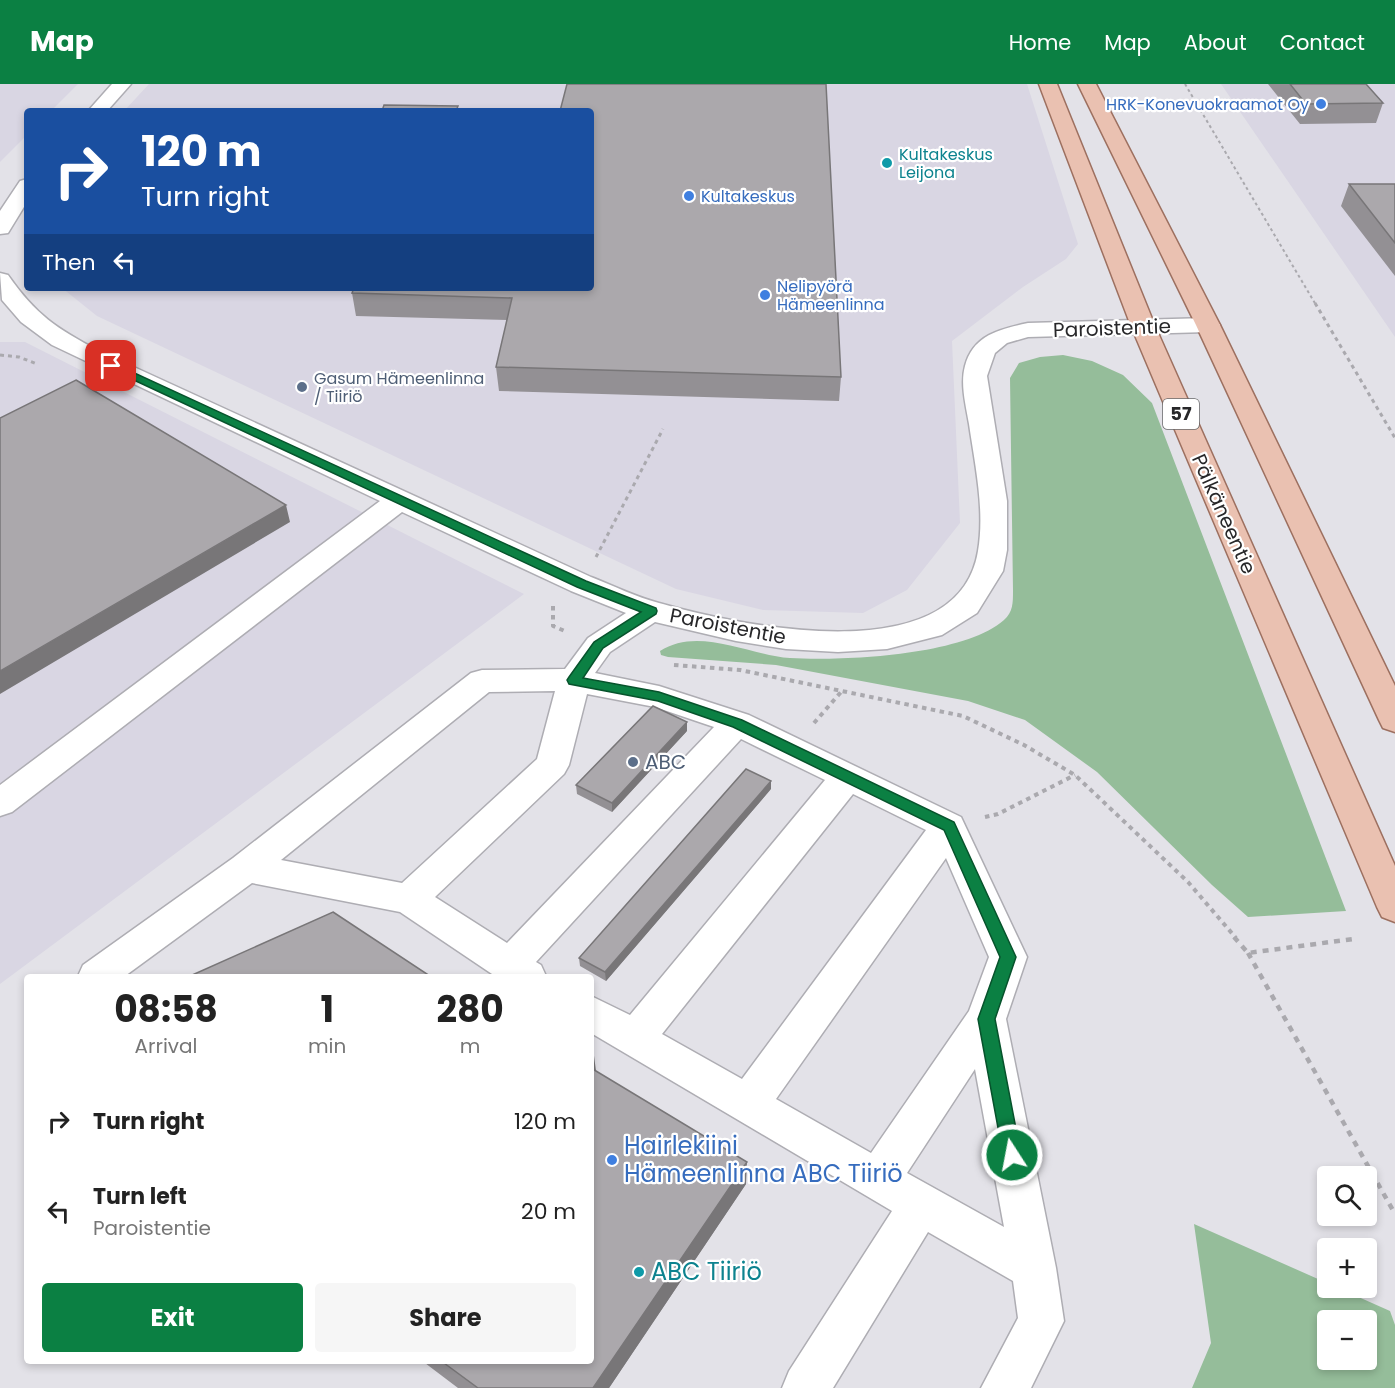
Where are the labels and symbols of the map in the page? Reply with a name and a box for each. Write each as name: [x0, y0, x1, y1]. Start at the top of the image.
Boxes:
place label: HRK-Konevuokraamot Oy: [1106, 93, 1309, 116]
marker: HRK-Konevuokraamot Oy: [1314, 97, 1328, 111]
place label: Kultakeskus Leijona: [899, 143, 993, 184]
marker: Kultakeskus Leijona: [880, 156, 894, 170]
place label: Kultakeskus: [701, 185, 795, 208]
marker: Kultakeskus: [682, 189, 696, 203]
place label: Nelipyörä Hämeenlinna: [777, 275, 885, 316]
marker: Nelipyörä Hämeenlinna: [758, 288, 772, 302]
street label: Paroistentie: [1053, 312, 1171, 344]
pin: [85, 340, 136, 391]
place label: Gasum Hämeenlinna / Tiiriö: [314, 367, 484, 408]
marker: Gasum Hämeenlinna / Tiiriö: [295, 380, 309, 394]
road number: 57: [1163, 399, 1199, 429]
street label: Pälkäneentie: [1185, 449, 1263, 579]
street label: Paroistentie: [668, 601, 788, 651]
place label: ABC: [645, 748, 686, 776]
marker: ABC: [626, 755, 640, 769]
position arrow: [980, 1123, 1044, 1187]
place label: Hairlekiini Hämeenlinna ABC Tiiriö: [624, 1129, 903, 1190]
marker: Hairlekiini Hämeenlinna ABC Tiiriö: [605, 1153, 619, 1167]
place label: ABC Tiiriö: [651, 1255, 762, 1288]
marker: ABC Tiiriö: [632, 1265, 646, 1279]

